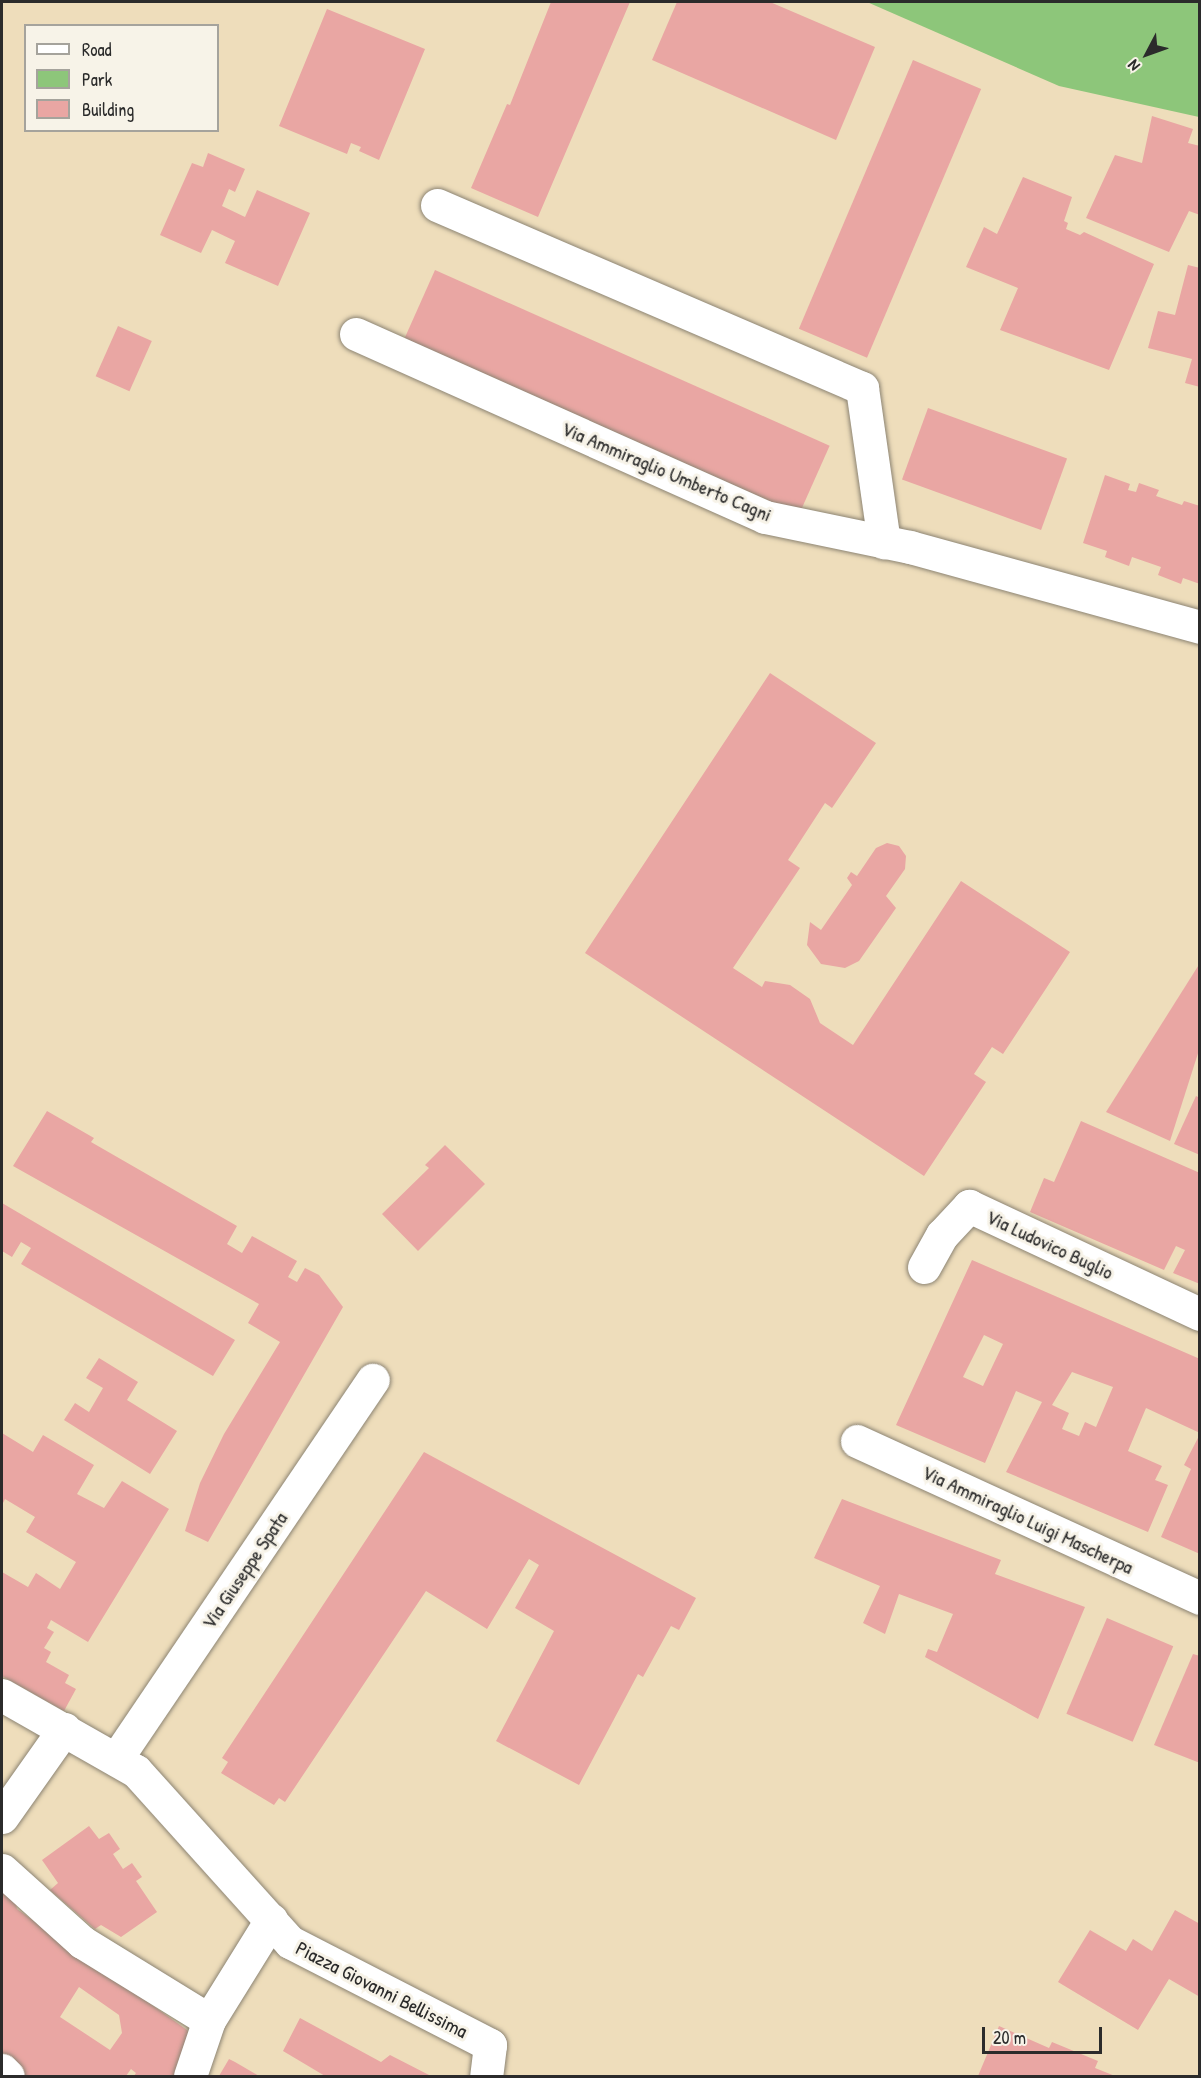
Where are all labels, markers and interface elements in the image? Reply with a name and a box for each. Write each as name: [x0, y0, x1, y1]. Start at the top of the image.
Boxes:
legend: [24, 24, 219, 132]
north arrow: [1117, 24, 1177, 84]
text: Road: [82, 37, 112, 62]
text: N: [1122, 55, 1145, 76]
text: Park: [82, 67, 112, 92]
text: Building: [82, 97, 134, 122]
street label: Via Ammiraglio Umberto Cagni: [558, 416, 776, 526]
street label: Via Ludovico Buglio: [983, 1204, 1117, 1284]
street label: Via Ammiraglio Luigi Mascherpa: [919, 1460, 1137, 1578]
street label: Via Giuseppe Spata: [196, 1507, 292, 1633]
street label: Piazza Giovanni Bellissima: [292, 1935, 472, 2043]
scale bar: [985, 2015, 1105, 2053]
text: 20 m: [993, 2025, 1026, 2050]

